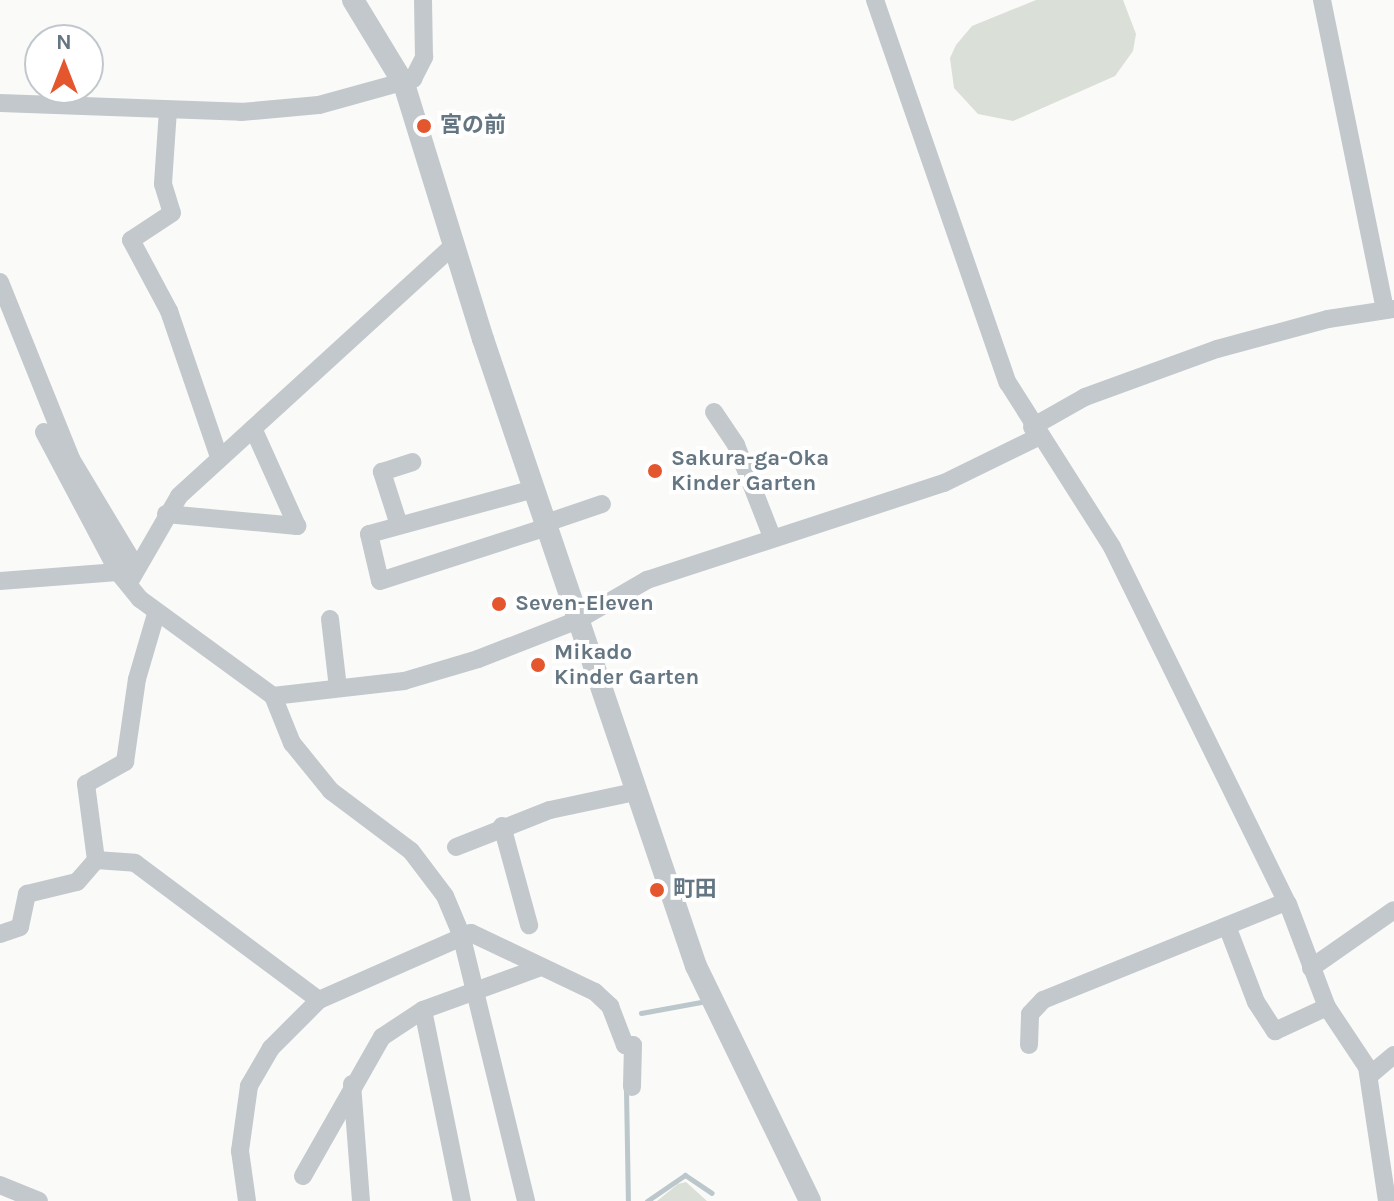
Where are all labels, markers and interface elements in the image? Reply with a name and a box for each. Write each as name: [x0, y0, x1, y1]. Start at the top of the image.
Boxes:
north arrow: [24, 24, 104, 104]
text: N: [56, 29, 72, 55]
place label: 宮の前: [440, 113, 506, 139]
marker: 宮の前: [415, 117, 433, 135]
place label: Sakura-ga-Oka Kinder Garten: [671, 445, 829, 496]
marker: Sakura-ga-Oka Kinder Garten: [646, 462, 664, 480]
place label: Seven-Eleven: [515, 591, 654, 617]
marker: Seven-Eleven: [490, 595, 508, 613]
place label: Mikado Kinder Garten: [554, 639, 699, 690]
marker: Mikado Kinder Garten: [529, 656, 547, 674]
place label: 町田: [673, 877, 717, 903]
marker: 町田: [648, 881, 666, 899]

